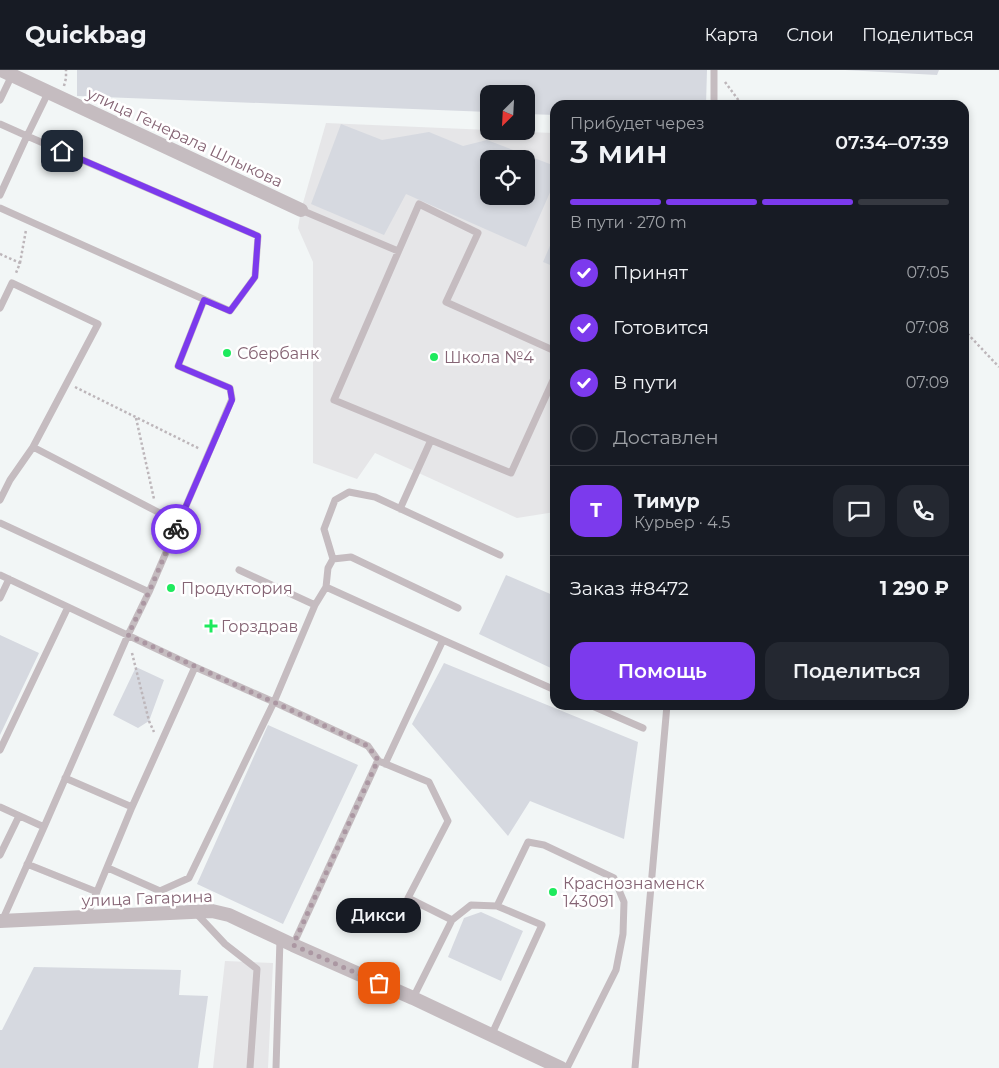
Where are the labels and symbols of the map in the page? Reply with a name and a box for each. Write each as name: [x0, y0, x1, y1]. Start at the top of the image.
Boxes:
street label: улица Генерала Шлыкова: [83, 83, 286, 191]
north arrow: [480, 85, 535, 140]
pin: [41, 130, 83, 172]
place label: Сбербанк: [237, 344, 320, 363]
marker: Сбербанк: [221, 347, 233, 359]
place label: Школа №4: [444, 348, 534, 367]
marker: Школа №4: [428, 351, 440, 363]
courier: [151, 504, 201, 554]
place label: Продуктория: [181, 579, 293, 598]
marker: Продуктория: [165, 582, 177, 594]
place label: Горздрав: [221, 617, 298, 636]
marker: Горздрав: [205, 620, 217, 632]
place label: Краснознаменск 143091: [563, 874, 705, 911]
marker: Краснознаменск 143091: [547, 886, 559, 898]
street label: улица Гагарина: [80, 887, 213, 910]
callout: Дикси: [336, 898, 422, 933]
pin: [358, 962, 400, 1004]

